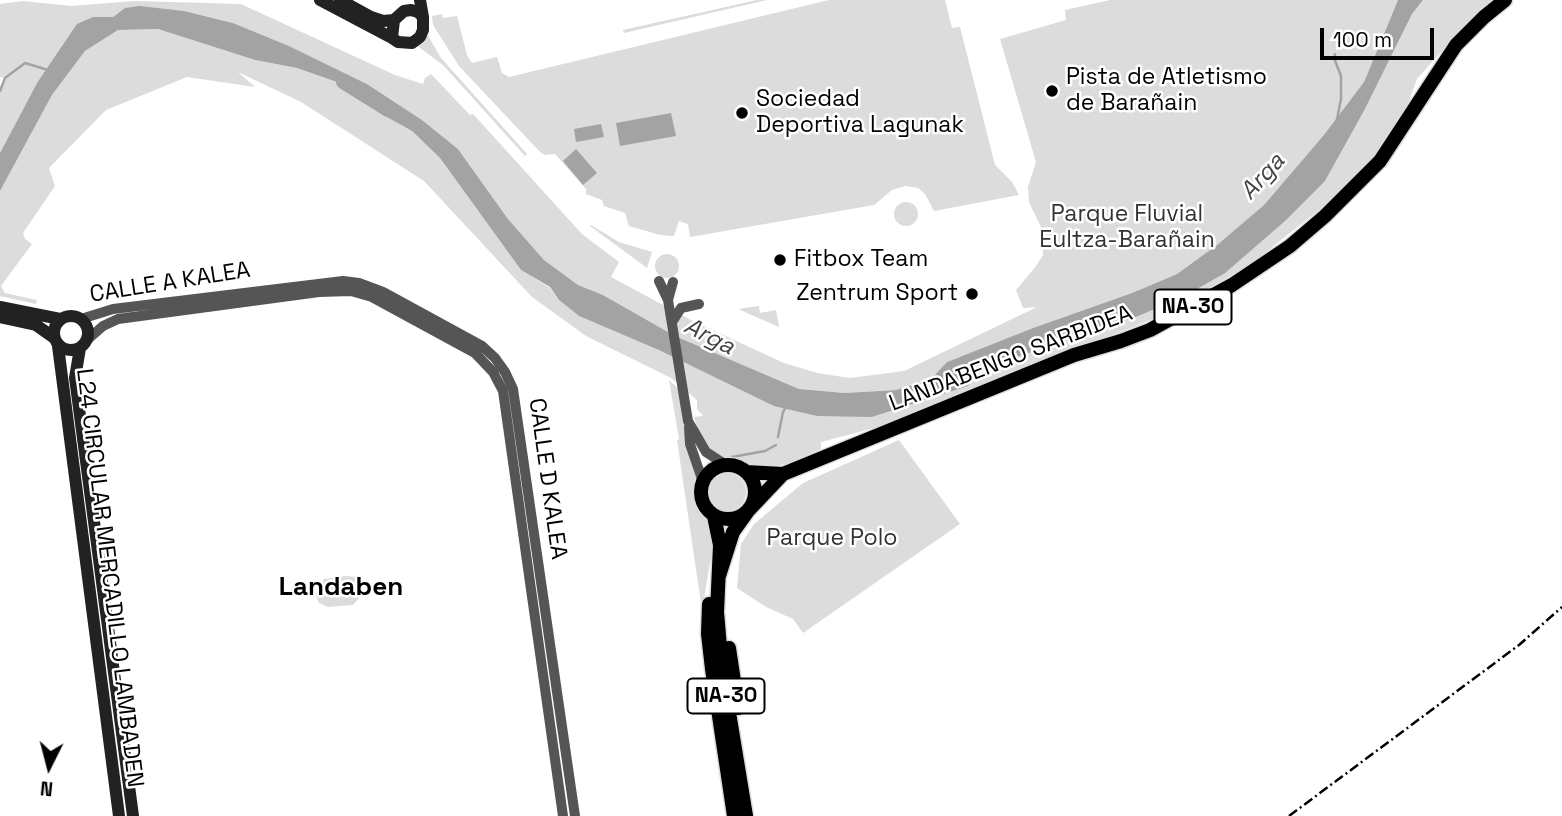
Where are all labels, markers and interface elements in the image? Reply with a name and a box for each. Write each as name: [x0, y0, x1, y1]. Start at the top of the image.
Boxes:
scale bar: [1324, 14, 1438, 58]
text: 100 m: [1333, 26, 1392, 53]
place label: Pista de Atletismo de Barañain: [1066, 64, 1267, 118]
marker: Pista de Atletismo de Barañain: [1044, 83, 1060, 99]
place label: Sociedad Deportiva Lagunak: [756, 86, 964, 140]
marker: Sociedad Deportiva Lagunak: [734, 105, 750, 121]
water label: Arga: [1235, 148, 1291, 206]
park label: Parque Fluvial Eultza-Barañain: [1039, 201, 1215, 255]
place label: Fitbox Team: [794, 246, 928, 274]
marker: Fitbox Team: [772, 252, 788, 268]
street label: CALLE A KALEA: [88, 257, 252, 309]
place label: Zentrum Sport: [796, 280, 958, 308]
marker: Zentrum Sport: [964, 286, 980, 302]
road number: NA-30: [1154, 290, 1232, 324]
street label: LANDABENGO SARBIDEA: [885, 300, 1137, 418]
water label: Arga: [679, 312, 739, 362]
street label: L24 CIRCULAR MERCADILLO LAMBADEN: [70, 367, 148, 789]
street label: CALLE D KALEA: [522, 396, 572, 562]
park label: Parque Polo: [767, 525, 897, 553]
district label: Landaben: [279, 572, 403, 604]
road number: NA-30: [688, 678, 764, 714]
north arrow: [14, 732, 84, 802]
text: N: [39, 775, 54, 801]

